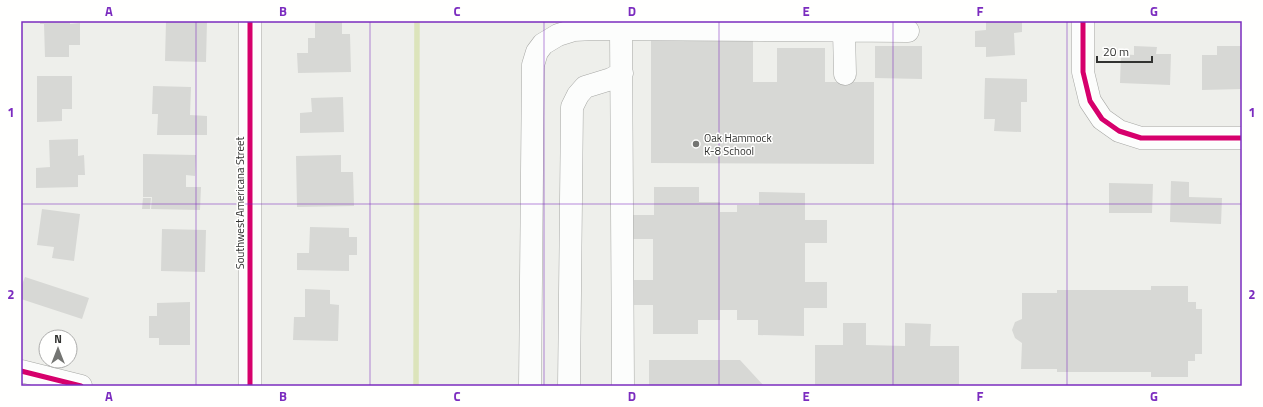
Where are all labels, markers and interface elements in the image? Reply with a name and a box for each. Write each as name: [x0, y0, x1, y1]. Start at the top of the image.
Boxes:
text: A: [105, 1, 113, 21]
text: B: [279, 1, 287, 21]
text: C: [453, 1, 461, 21]
text: D: [628, 1, 636, 21]
text: E: [802, 1, 810, 21]
text: F: [977, 1, 984, 21]
text: G: [1150, 1, 1158, 21]
scale bar: [1097, 38, 1152, 64]
text: 20 m: [1103, 42, 1129, 61]
text: 1: [7, 102, 15, 122]
text: 1: [1248, 102, 1256, 122]
place label: Oak Hammock K-8 School: [704, 130, 772, 159]
street label: Southwest Americana Street: [232, 137, 248, 269]
marker: Oak Hammock K-8 School: [691, 139, 701, 149]
text: 2: [7, 284, 15, 304]
text: 2: [1248, 284, 1256, 304]
north arrow: [38, 329, 78, 369]
text: N: [54, 331, 62, 347]
text: A: [105, 386, 113, 406]
text: B: [279, 386, 287, 406]
text: C: [453, 386, 461, 406]
text: D: [628, 386, 636, 406]
text: E: [802, 386, 810, 406]
text: F: [977, 386, 984, 406]
text: G: [1150, 386, 1158, 406]

